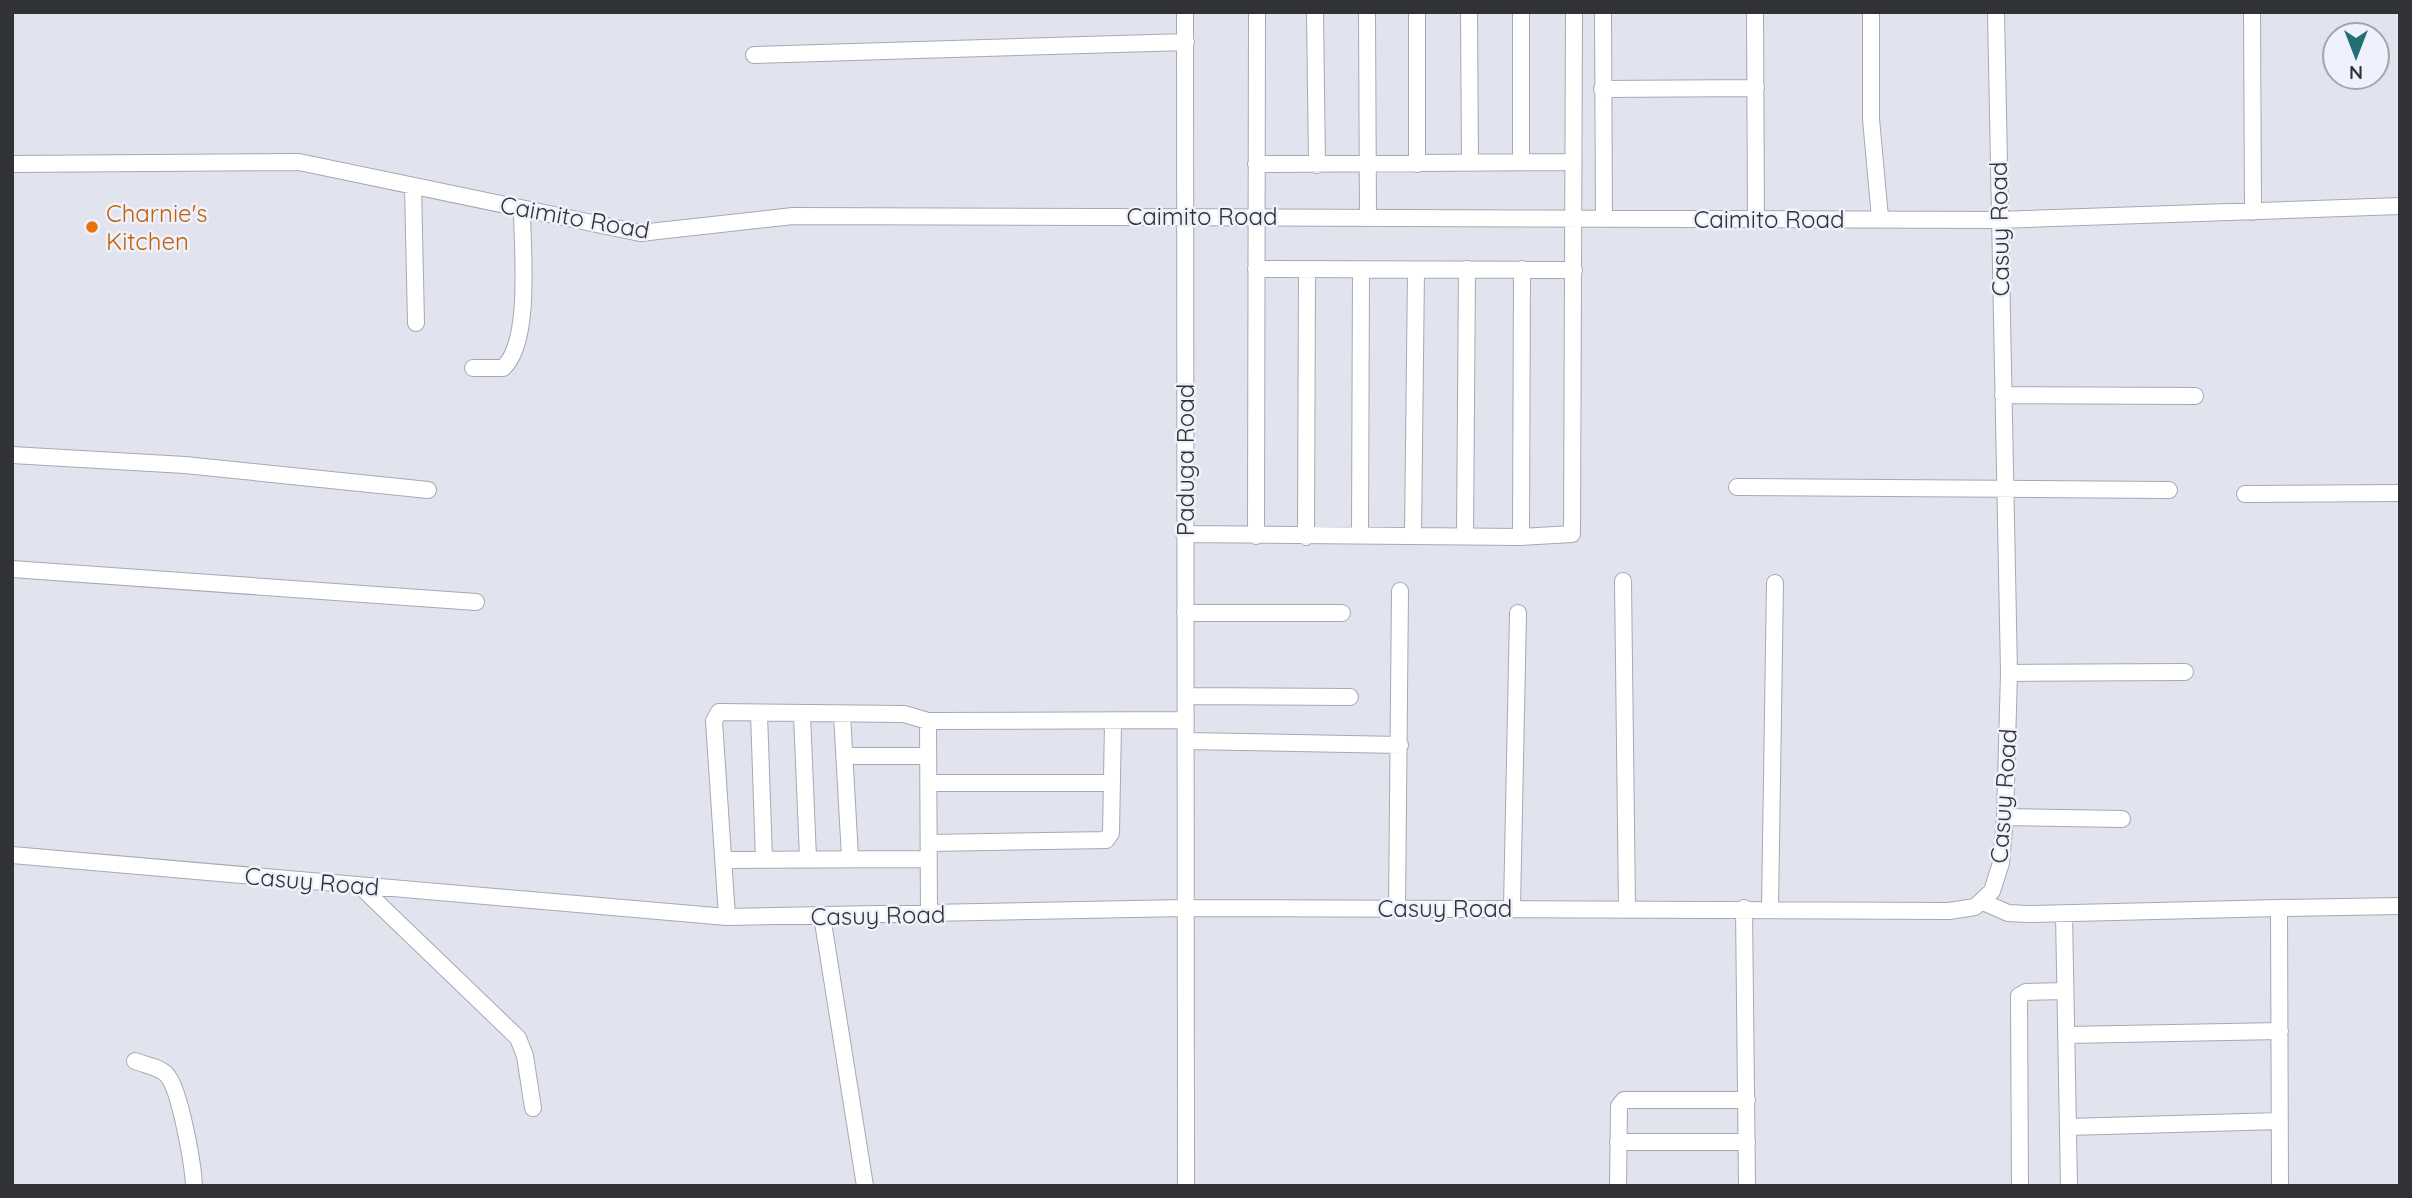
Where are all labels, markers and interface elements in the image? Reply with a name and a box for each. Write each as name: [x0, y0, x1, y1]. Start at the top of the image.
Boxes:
north arrow: [2321, 21, 2391, 91]
text: N: [2349, 61, 2363, 85]
street label: Casuy Road: [1983, 161, 2015, 297]
street label: Caimito Road: [498, 189, 652, 245]
place label: Charnie's Kitchen: [106, 198, 208, 256]
street label: Caimito Road: [1127, 201, 1277, 231]
street label: Caimito Road: [1694, 204, 1844, 234]
marker: Charnie's Kitchen: [84, 219, 100, 235]
street label: Paduga Road: [1170, 384, 1200, 536]
street label: Casuy Road: [1983, 728, 2023, 864]
street label: Casuy Road: [244, 860, 380, 902]
street label: Casuy Road: [1378, 893, 1512, 923]
street label: Casuy Road: [810, 899, 946, 931]

